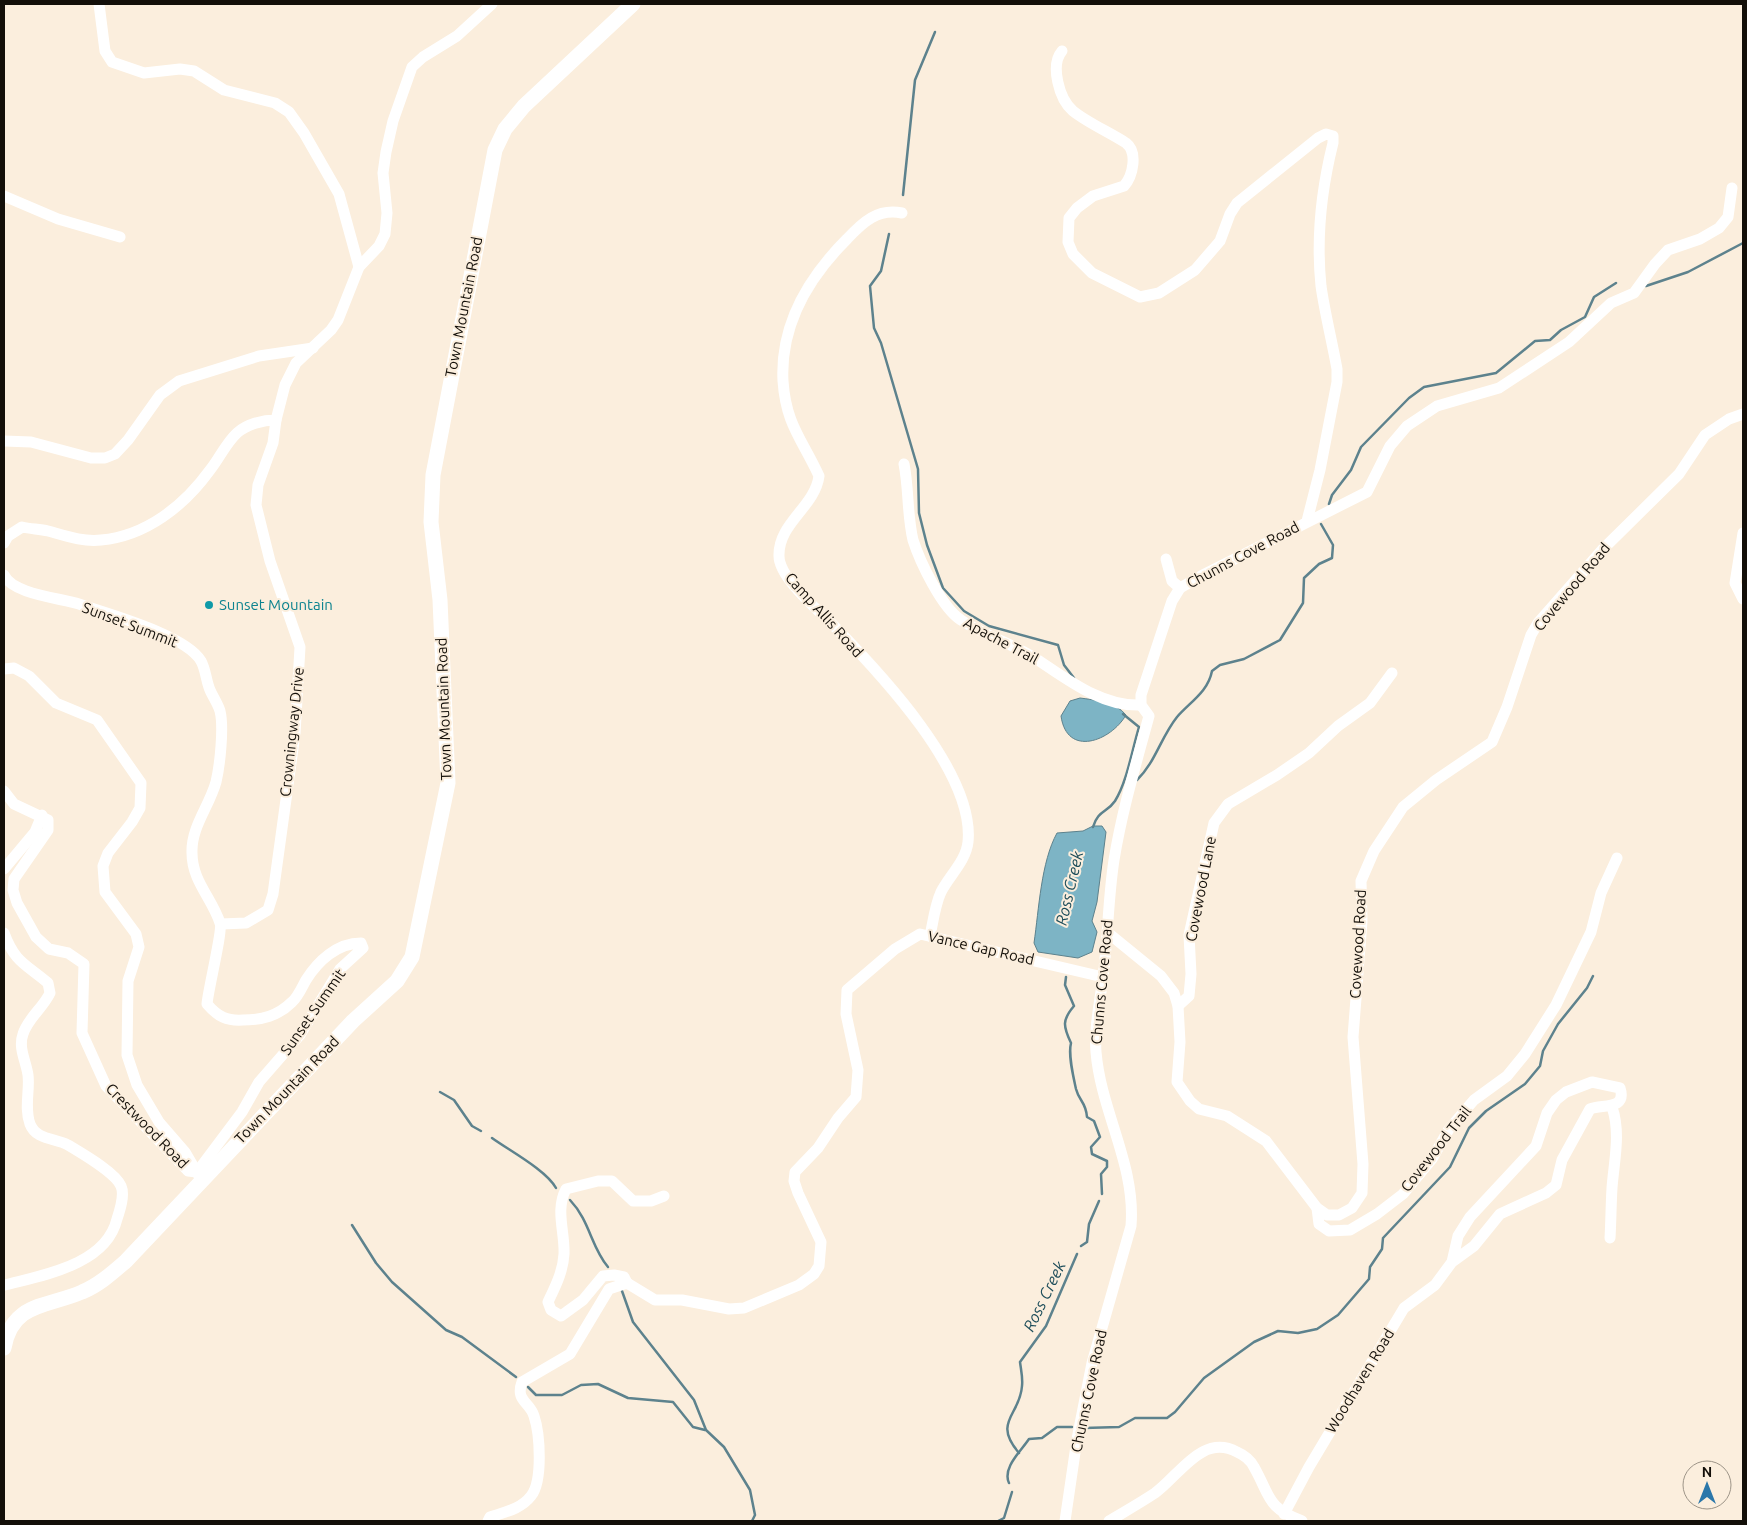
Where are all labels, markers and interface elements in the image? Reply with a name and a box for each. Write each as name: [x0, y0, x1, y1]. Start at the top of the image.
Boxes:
street label: Town Mountain Road: [442, 235, 485, 379]
street label: Chunns Cove Road: [1184, 518, 1302, 591]
street label: Covewood Road: [1530, 539, 1613, 634]
street label: Camp Allis Road: [782, 569, 867, 660]
place label: Sunset Mountain: [219, 596, 333, 613]
street label: Sunset Summit: [80, 599, 180, 651]
marker: Sunset Mountain: [203, 599, 215, 611]
street label: Apache Trail: [961, 614, 1042, 667]
street label: Town Mountain Road: [433, 637, 454, 781]
street label: Crowningway Drive: [276, 666, 307, 798]
street label: Covewood Lane: [1182, 835, 1219, 943]
water label: Ross Creek: [1052, 848, 1086, 927]
street label: Covewood Road: [1346, 889, 1369, 999]
street label: Chunns Cove Road: [1088, 919, 1115, 1045]
street label: Vance Gap Road: [926, 927, 1036, 968]
street label: Sunset Summit: [277, 965, 349, 1058]
street label: Town Mountain Road: [231, 1032, 342, 1147]
street label: Crestwood Road: [103, 1080, 192, 1172]
street label: Covewood Trail: [1397, 1103, 1474, 1195]
water label: Ross Creek: [1019, 1257, 1069, 1334]
street label: Woodhaven Road: [1322, 1326, 1397, 1436]
street label: Chunns Cove Road: [1067, 1328, 1110, 1454]
north arrow: [1682, 1460, 1732, 1510]
text: N: [1702, 1464, 1712, 1480]

